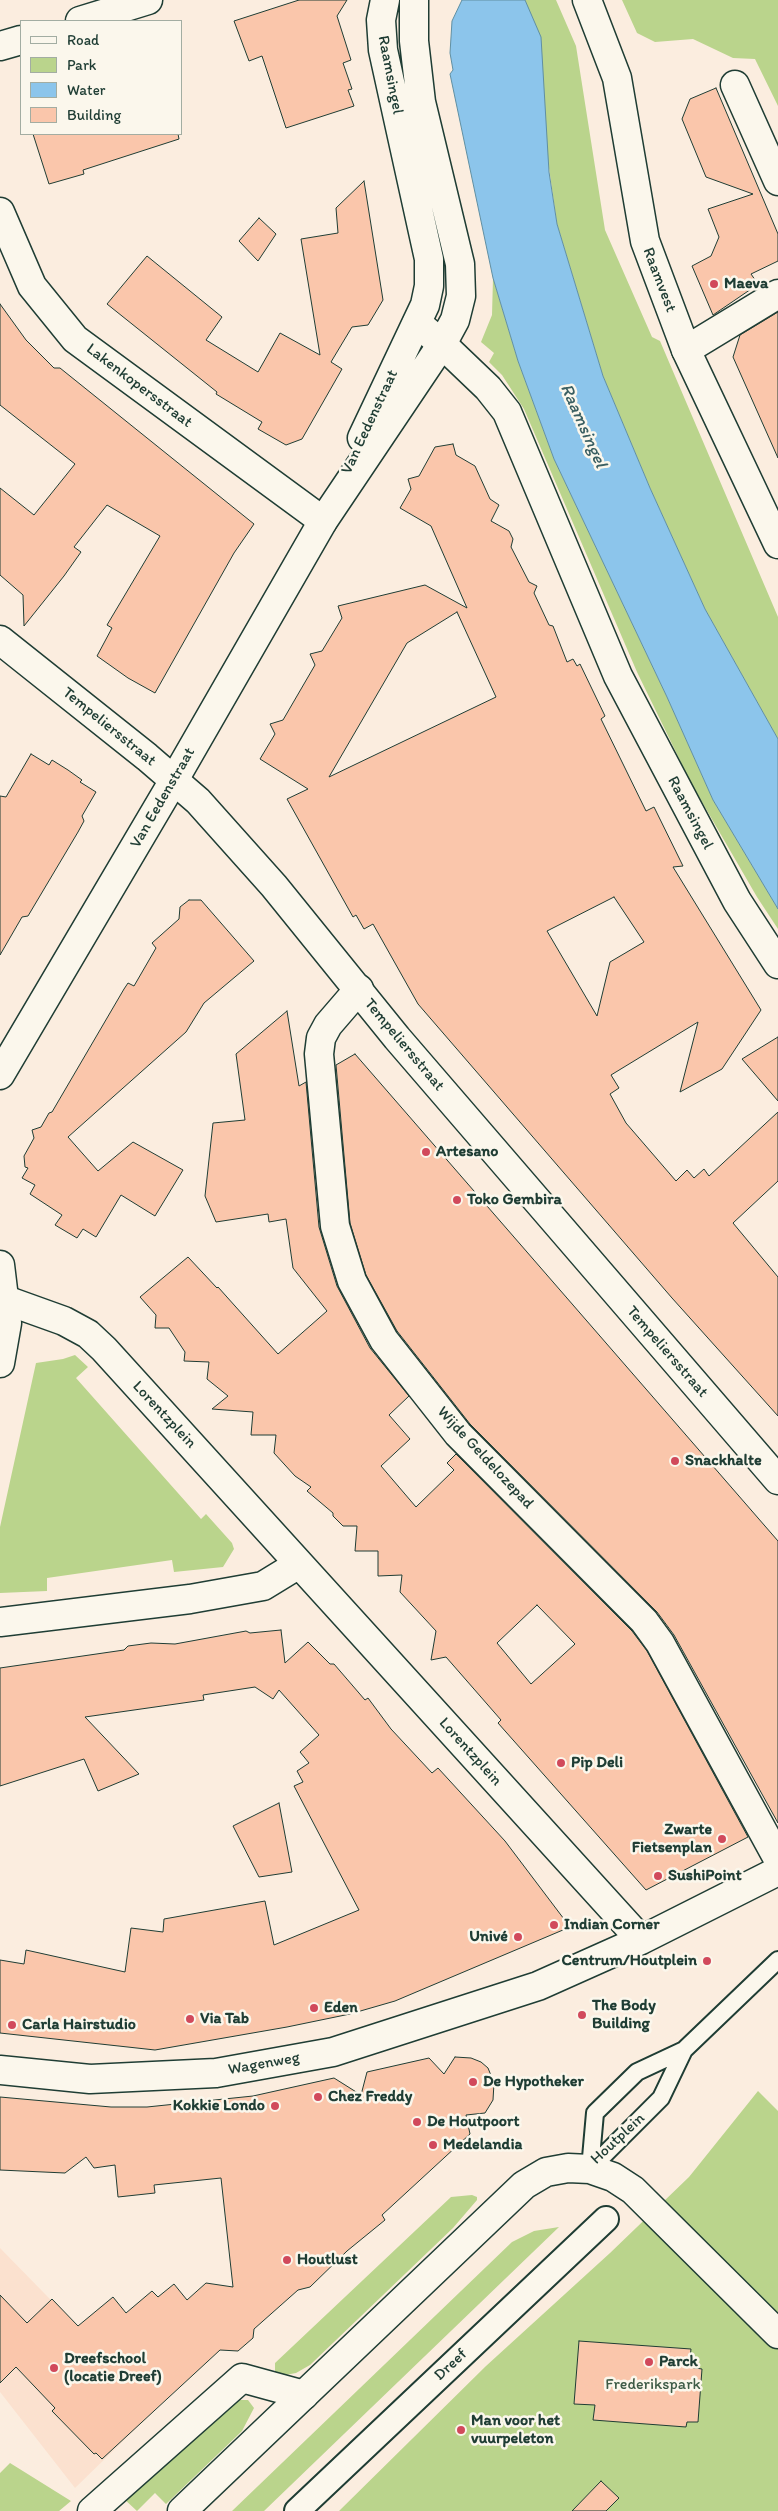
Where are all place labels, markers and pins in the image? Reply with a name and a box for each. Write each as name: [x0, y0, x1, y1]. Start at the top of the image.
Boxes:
place label: Maeva: [724, 274, 768, 294]
marker: Maeva: [708, 278, 720, 290]
place label: Artesano: [436, 1142, 498, 1162]
marker: Artesano: [420, 1146, 432, 1158]
place label: Toko Gembira: [467, 1190, 562, 1210]
marker: Toko Gembira: [451, 1194, 463, 1206]
place label: Snackhalte: [685, 1451, 762, 1471]
marker: Snackhalte: [669, 1455, 681, 1467]
place label: Pip Deli: [571, 1753, 623, 1773]
marker: Pip Deli: [555, 1757, 567, 1769]
place label: Zwarte Fietsenplan: [632, 1820, 712, 1858]
marker: Zwarte Fietsenplan: [716, 1833, 728, 1845]
place label: SushiPoint: [668, 1866, 742, 1886]
marker: SushiPoint: [652, 1870, 664, 1882]
place label: Indian Corner: [564, 1915, 660, 1935]
marker: Indian Corner: [548, 1919, 560, 1931]
place label: Univé: [469, 1927, 508, 1947]
marker: Univé: [512, 1931, 524, 1943]
place label: Centrum/Houtplein: [561, 1951, 697, 1971]
marker: Centrum/Houtplein: [701, 1955, 713, 1967]
place label: The Body Building: [592, 1996, 656, 2034]
place label: Eden: [324, 1998, 358, 2018]
marker: Eden: [308, 2002, 320, 2014]
place label: Via Tab: [200, 2009, 249, 2029]
marker: The Body Building: [576, 2009, 588, 2021]
marker: Via Tab: [184, 2013, 196, 2025]
place label: Carla Hairstudio: [22, 2015, 136, 2035]
marker: Carla Hairstudio: [6, 2019, 18, 2031]
place label: De Hypotheker: [483, 2072, 584, 2092]
marker: De Hypotheker: [467, 2076, 479, 2088]
place label: Chez Freddy: [328, 2087, 412, 2107]
marker: Chez Freddy: [312, 2091, 324, 2103]
place label: Kokkie Londo: [173, 2096, 265, 2116]
marker: Kokkie Londo: [269, 2100, 281, 2112]
place label: De Houtpoort: [427, 2112, 519, 2132]
marker: De Houtpoort: [411, 2116, 423, 2128]
place label: Medelandia: [443, 2135, 522, 2155]
marker: Medelandia: [427, 2139, 439, 2151]
place label: Houtlust: [297, 2250, 358, 2270]
marker: Houtlust: [281, 2254, 293, 2266]
place label: Dreefschool (locatie Dreef): [64, 2349, 162, 2387]
place label: Parck: [659, 2352, 698, 2372]
marker: Parck: [643, 2356, 655, 2368]
marker: Dreefschool (locatie Dreef): [48, 2362, 60, 2374]
place label: Man voor het vuurpeleton: [471, 2411, 560, 2449]
marker: Man voor het vuurpeleton: [455, 2424, 467, 2436]

